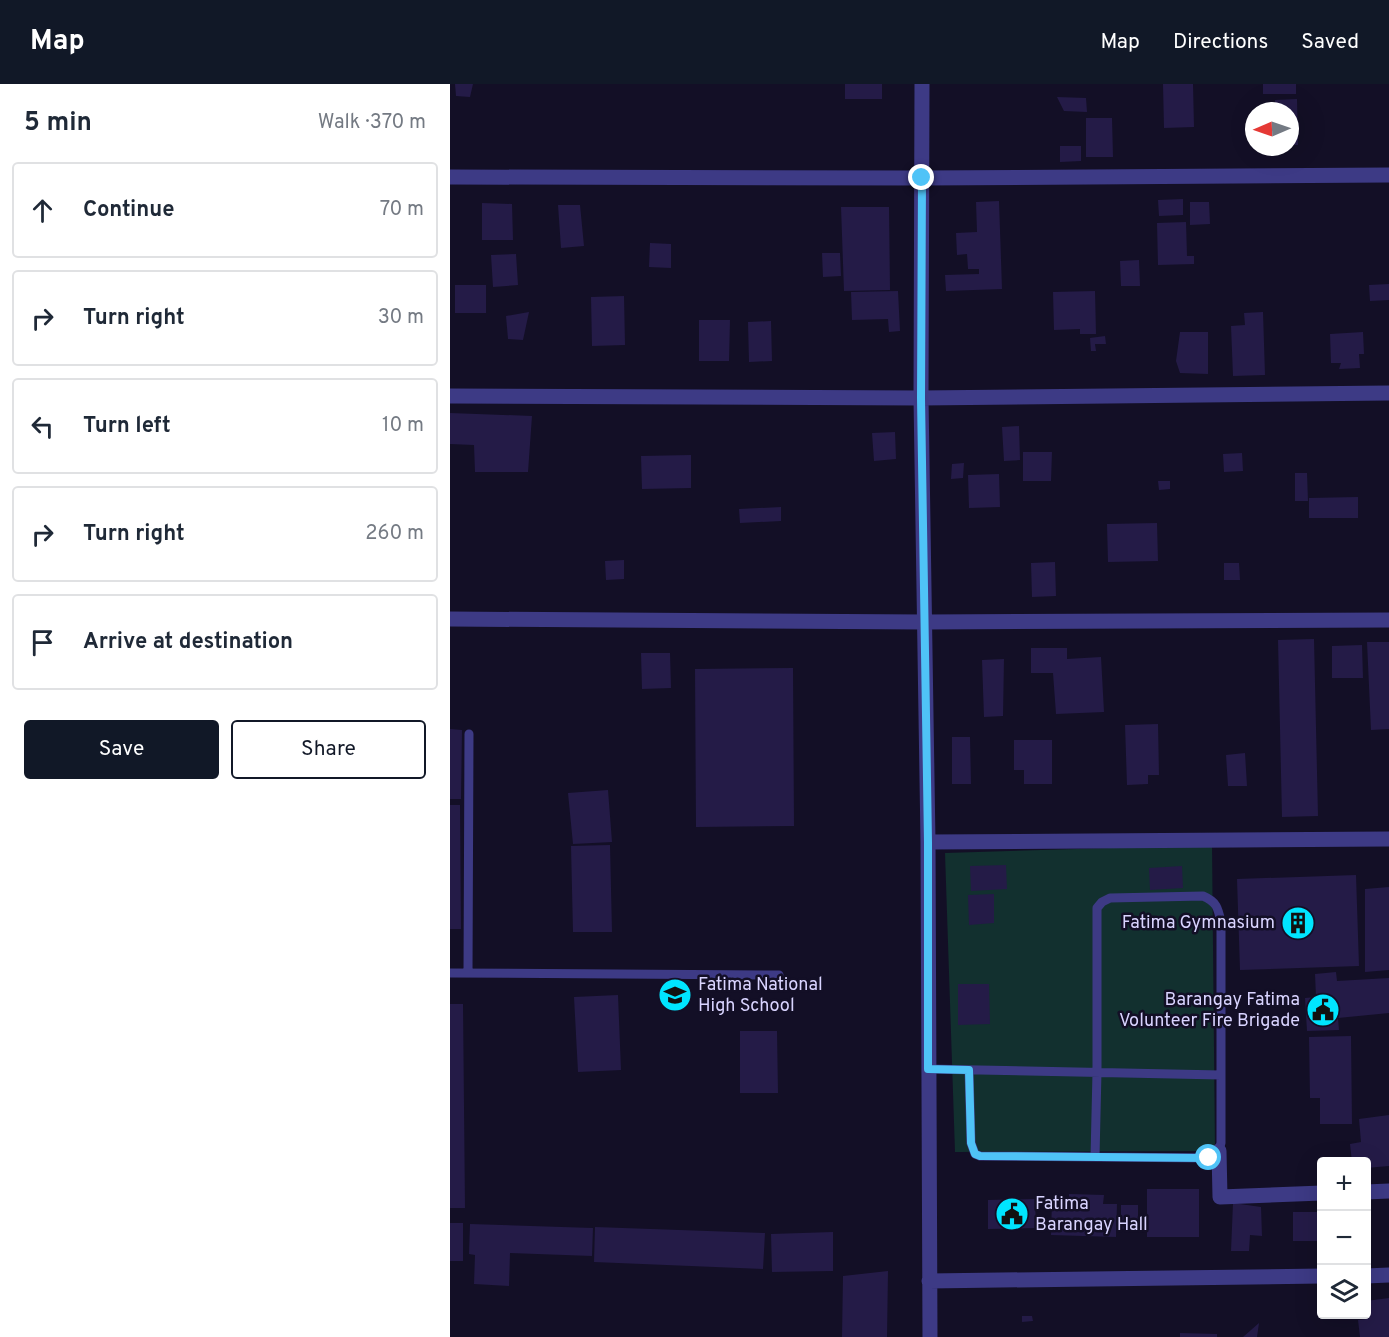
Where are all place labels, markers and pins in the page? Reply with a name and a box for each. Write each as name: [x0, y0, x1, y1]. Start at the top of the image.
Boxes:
building icon: Fatima Gymnasium: [1280, 905, 1316, 941]
place label: Fatima Gymnasium: [1122, 912, 1275, 935]
place label: Fatima National High School: [698, 974, 823, 1018]
school or university icon: Fatima National High School: [657, 977, 693, 1013]
place label: Barangay Fatima Volunteer Fire Brigade: [1119, 989, 1300, 1033]
public building icon: Barangay Fatima Volunteer Fire Brigade: [1305, 992, 1341, 1028]
place label: Fatima Barangay Hall: [1035, 1193, 1148, 1237]
public building icon: Fatima Barangay Hall: [994, 1196, 1030, 1232]

